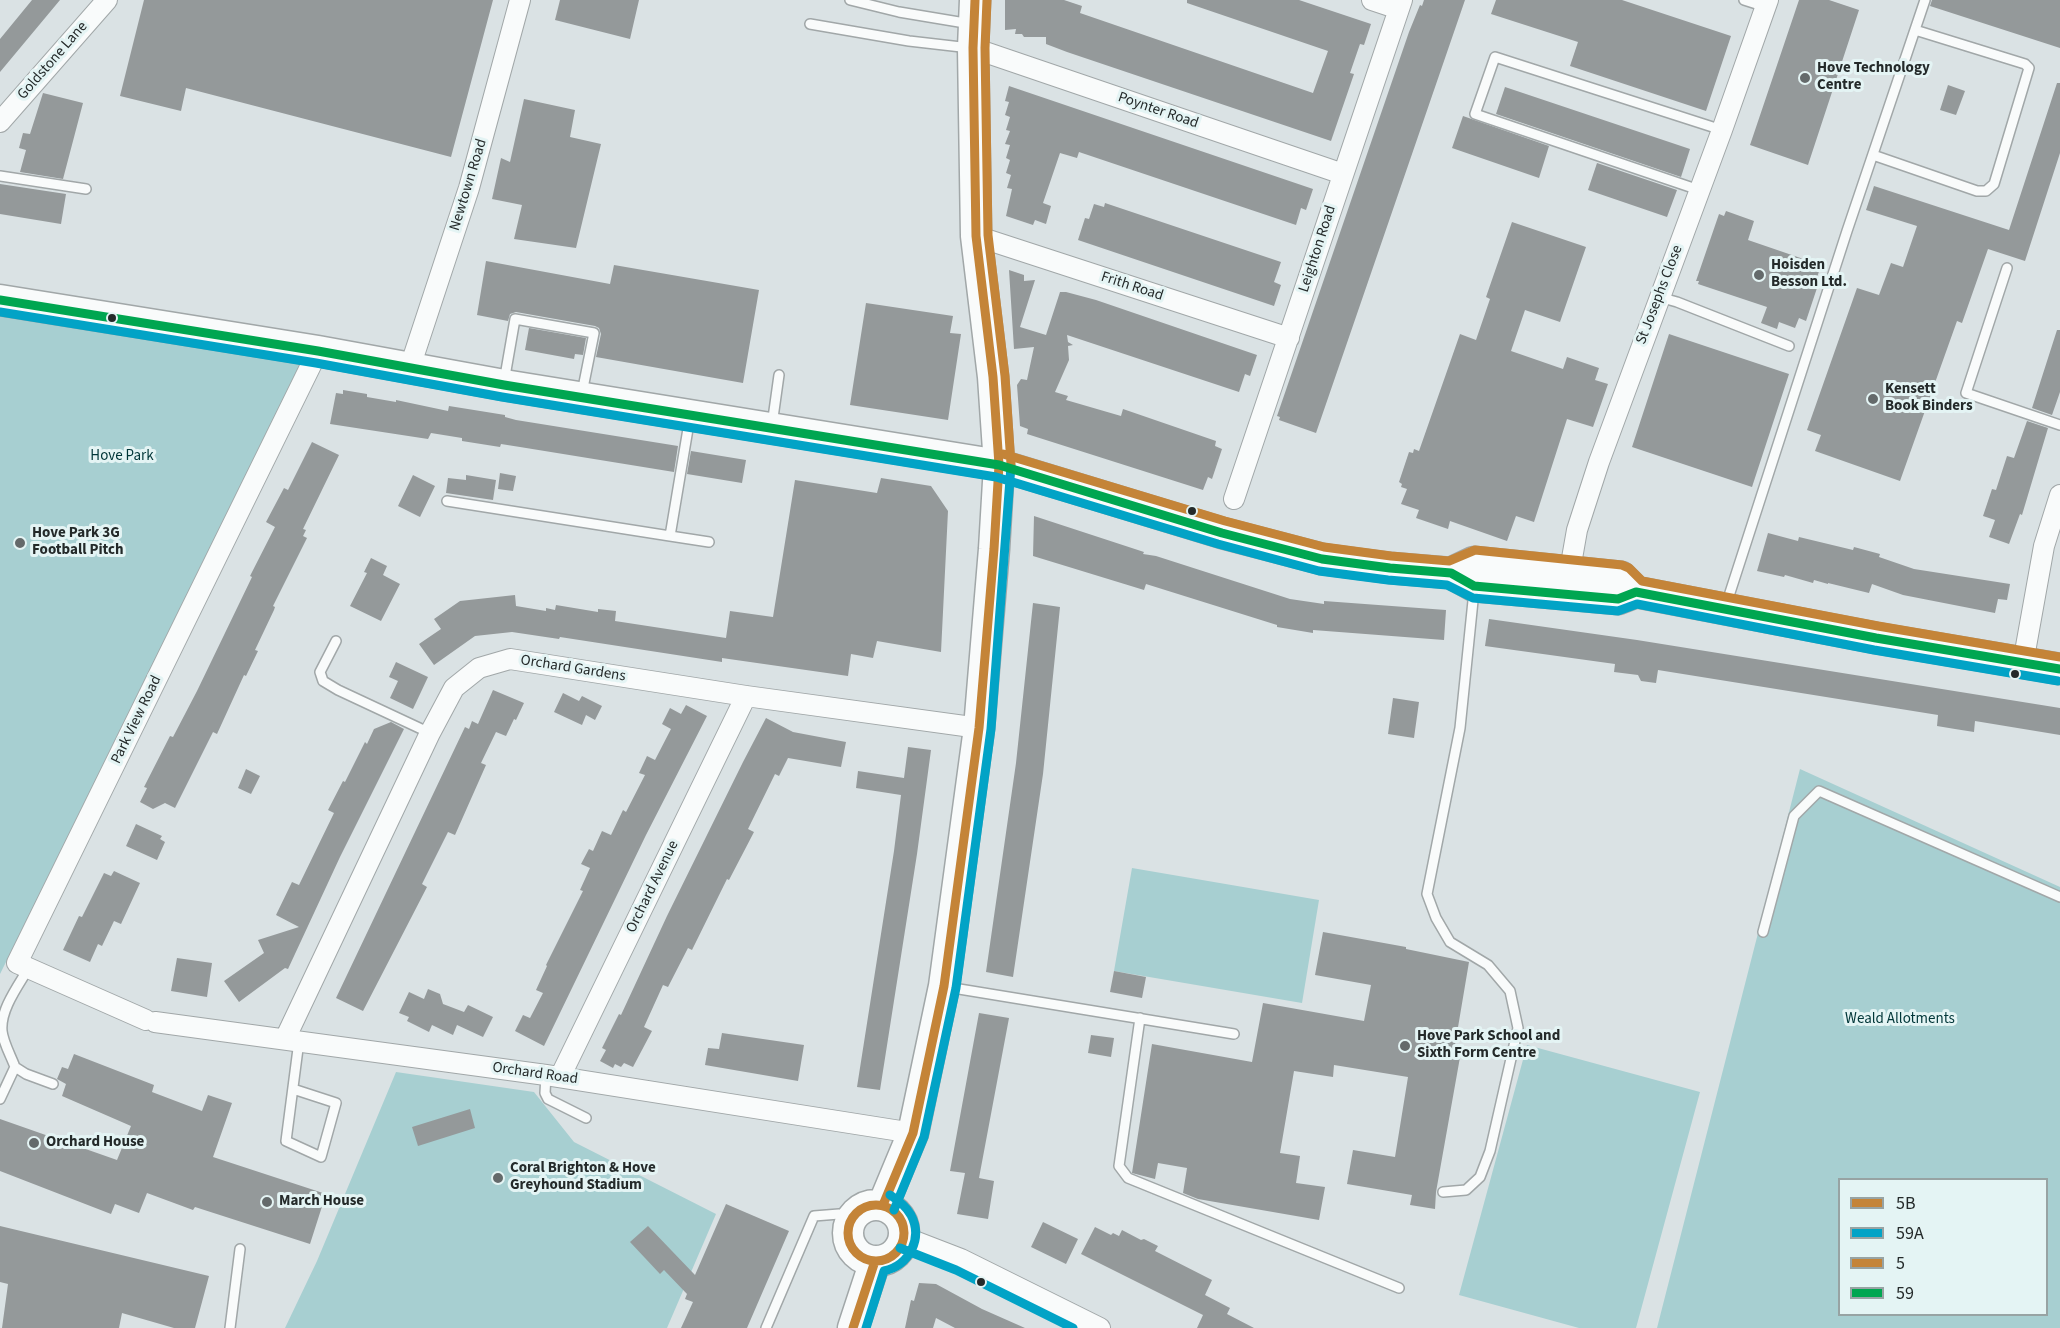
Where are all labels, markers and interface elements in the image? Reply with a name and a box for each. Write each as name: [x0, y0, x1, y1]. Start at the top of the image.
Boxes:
street label: Goldstone Lane: [14, 18, 92, 104]
place label: Hove Technology Centre: [1817, 60, 1930, 95]
marker: Hove Technology Centre: [1798, 71, 1812, 85]
street label: Poynter Road: [1115, 89, 1201, 133]
street label: Newtown Road: [446, 137, 492, 233]
street label: Leighton Road: [1295, 203, 1341, 295]
street label: St Josephs Close: [1633, 243, 1687, 347]
place label: Hoisden Besson Ltd.: [1771, 257, 1847, 292]
street label: Frith Road: [1099, 268, 1165, 306]
marker: Hoisden Besson Ltd.: [1752, 268, 1766, 282]
unlabelled marker: [106, 312, 118, 324]
place label: Kensett Book Binders: [1885, 381, 1973, 416]
marker: Kensett Book Binders: [1866, 392, 1880, 406]
park label: Hove Park: [90, 448, 154, 466]
unlabelled marker: [1186, 505, 1198, 517]
place label: Hove Park 3G Football Pitch: [32, 525, 124, 560]
marker: Hove Park 3G Football Pitch: [13, 536, 27, 550]
street label: Orchard Gardens: [519, 652, 627, 686]
unlabelled marker: [2009, 668, 2021, 680]
street label: Park View Road: [108, 673, 166, 767]
street label: Orchard Avenue: [623, 838, 683, 936]
park label: Weald Allotments: [1845, 1011, 1955, 1029]
place label: Hove Park School and Sixth Form Centre: [1417, 1028, 1560, 1063]
marker: Hove Park School and Sixth Form Centre: [1398, 1039, 1412, 1053]
street label: Orchard Road: [491, 1059, 579, 1089]
place label: Orchard House: [46, 1134, 144, 1152]
marker: Orchard House: [27, 1136, 41, 1150]
place label: Coral Brighton & Hove Greyhound Stadium: [510, 1160, 656, 1195]
marker: Coral Brighton & Hove Greyhound Stadium: [491, 1171, 505, 1185]
legend: [1838, 1178, 2048, 1316]
text: 5B: [1896, 1191, 1916, 1216]
place label: March House: [279, 1193, 364, 1211]
marker: March House: [260, 1195, 274, 1209]
text: 59A: [1896, 1221, 1924, 1246]
text: 5: [1896, 1251, 1905, 1276]
unlabelled marker: [975, 1276, 987, 1288]
text: 59: [1896, 1281, 1914, 1306]

